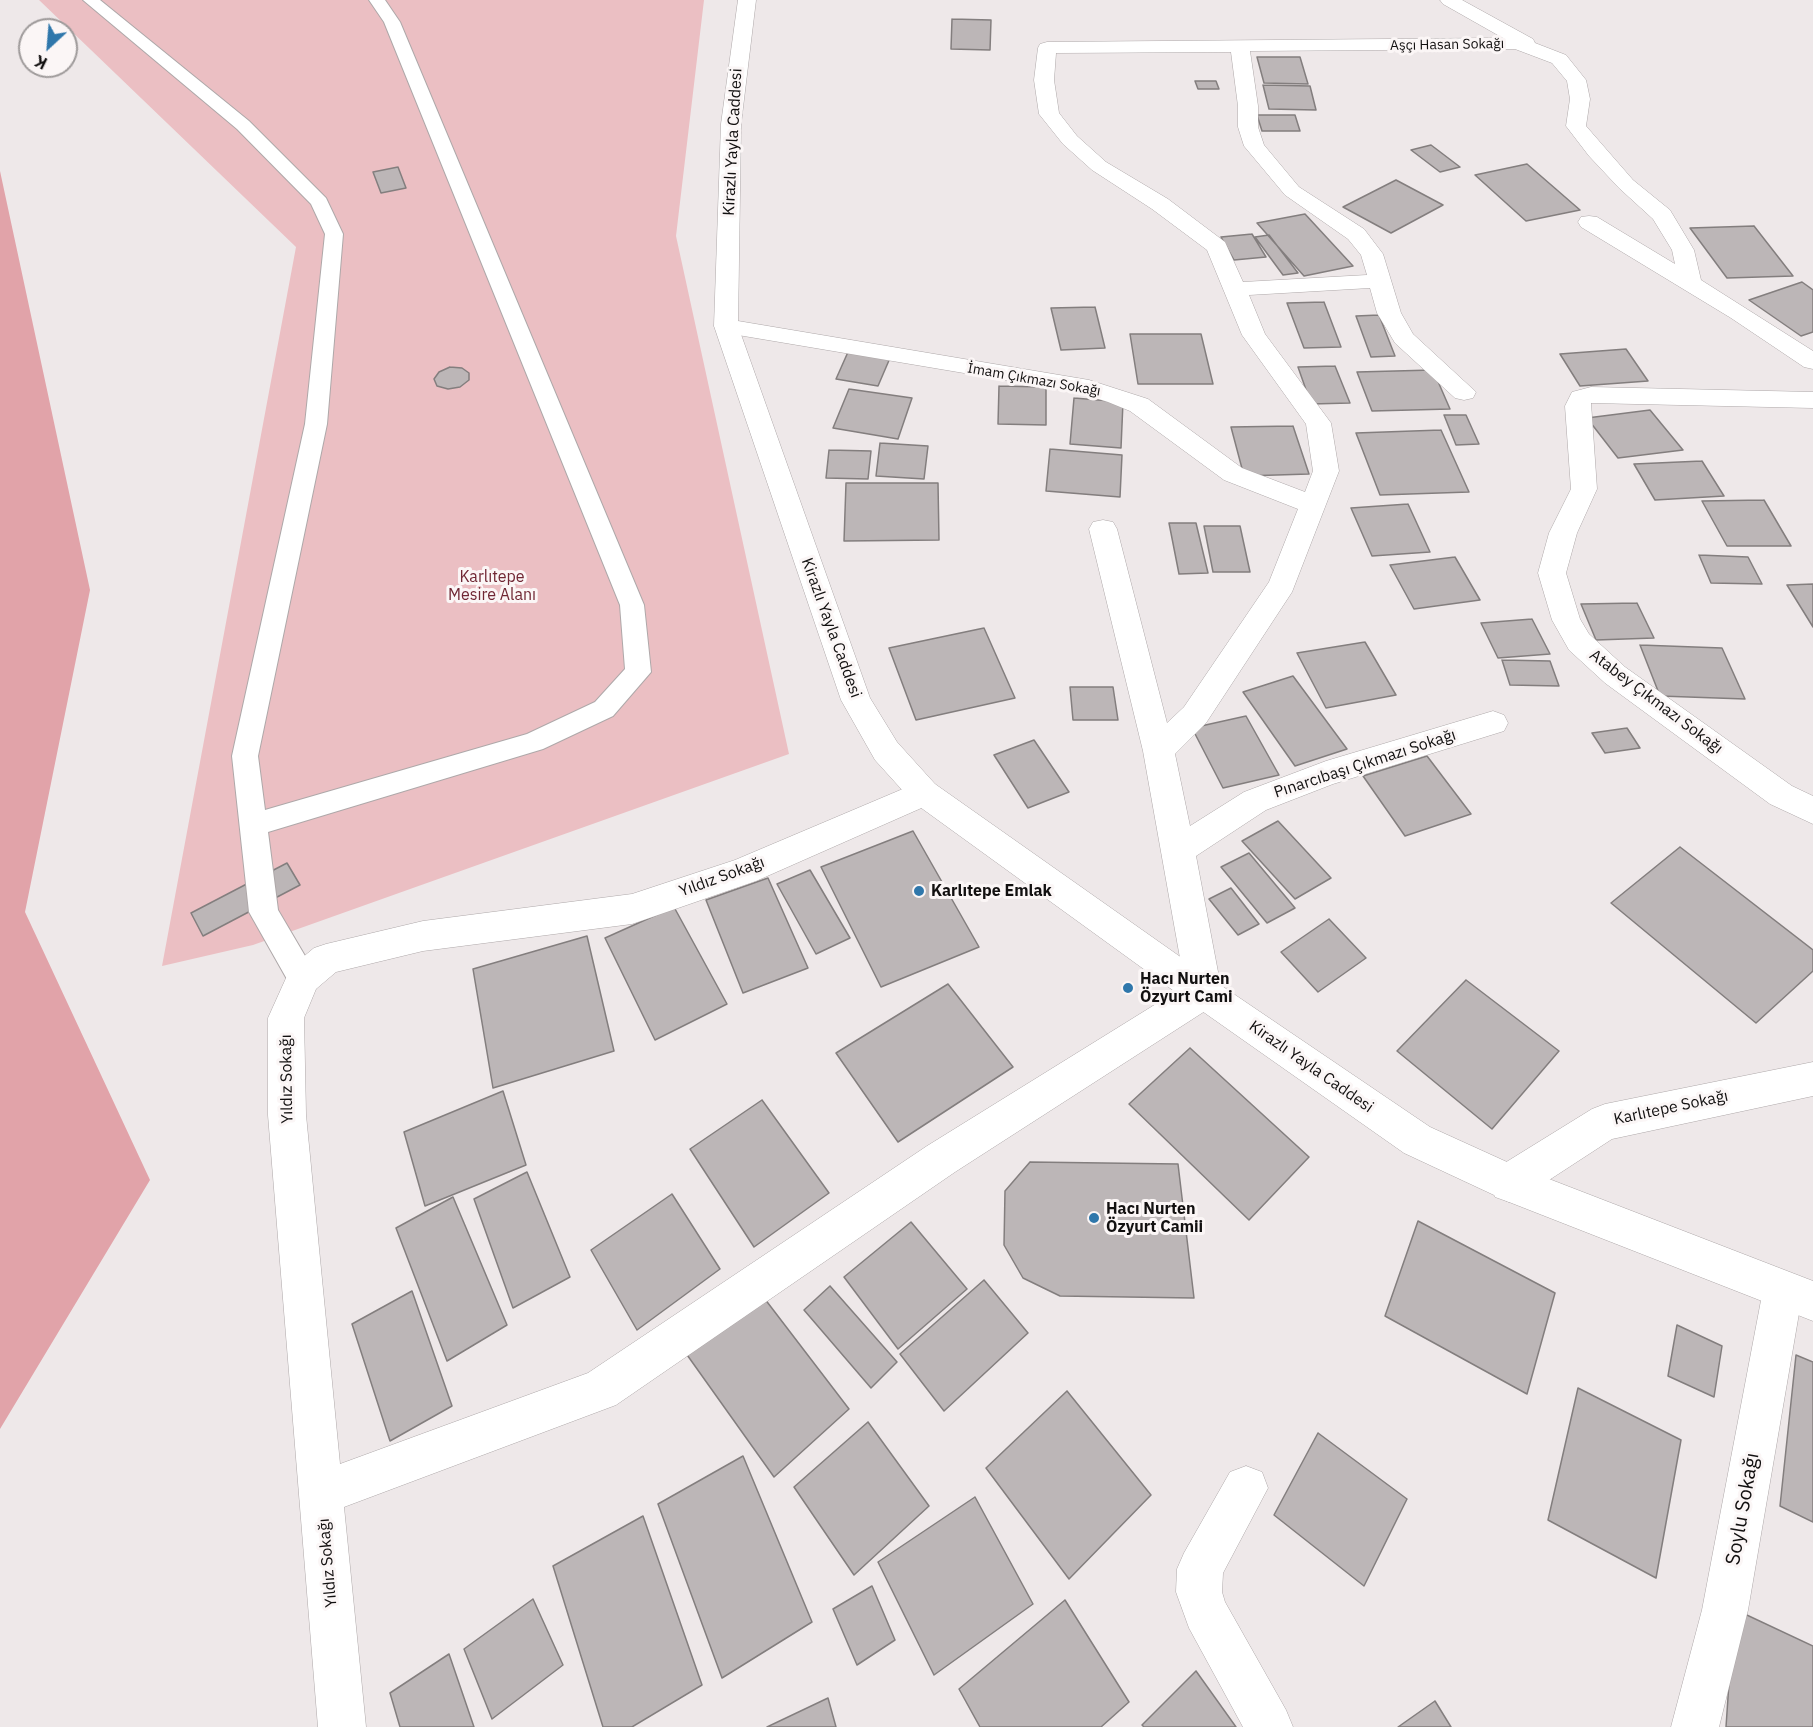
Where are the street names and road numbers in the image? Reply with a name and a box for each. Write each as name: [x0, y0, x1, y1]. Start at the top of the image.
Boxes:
street label: Aşçı Hasan Sokağı: [1390, 36, 1504, 54]
street label: Kirazlı Yayla Caddesi: [720, 68, 746, 216]
street label: İmam Çıkmazı Sokağı: [966, 360, 1102, 400]
street label: Kirazlı Yayla Caddesi: [797, 555, 865, 701]
street label: Atabey Çıkmazı Sokağı: [1586, 646, 1726, 758]
street label: Pınarcıbaşı Çıkmazı Sokağı: [1272, 725, 1458, 803]
street label: Yıldız Sokağı: [677, 853, 767, 901]
street label: Kirazlı Yayla Caddesi: [1245, 1017, 1377, 1117]
street label: Yıldız Sokağı: [277, 1034, 297, 1124]
street label: Karlıtepe Sokağı: [1612, 1086, 1730, 1130]
street label: Soylu Sokağı: [1721, 1451, 1765, 1567]
street label: Yıldız Sokağı: [315, 1518, 341, 1608]

